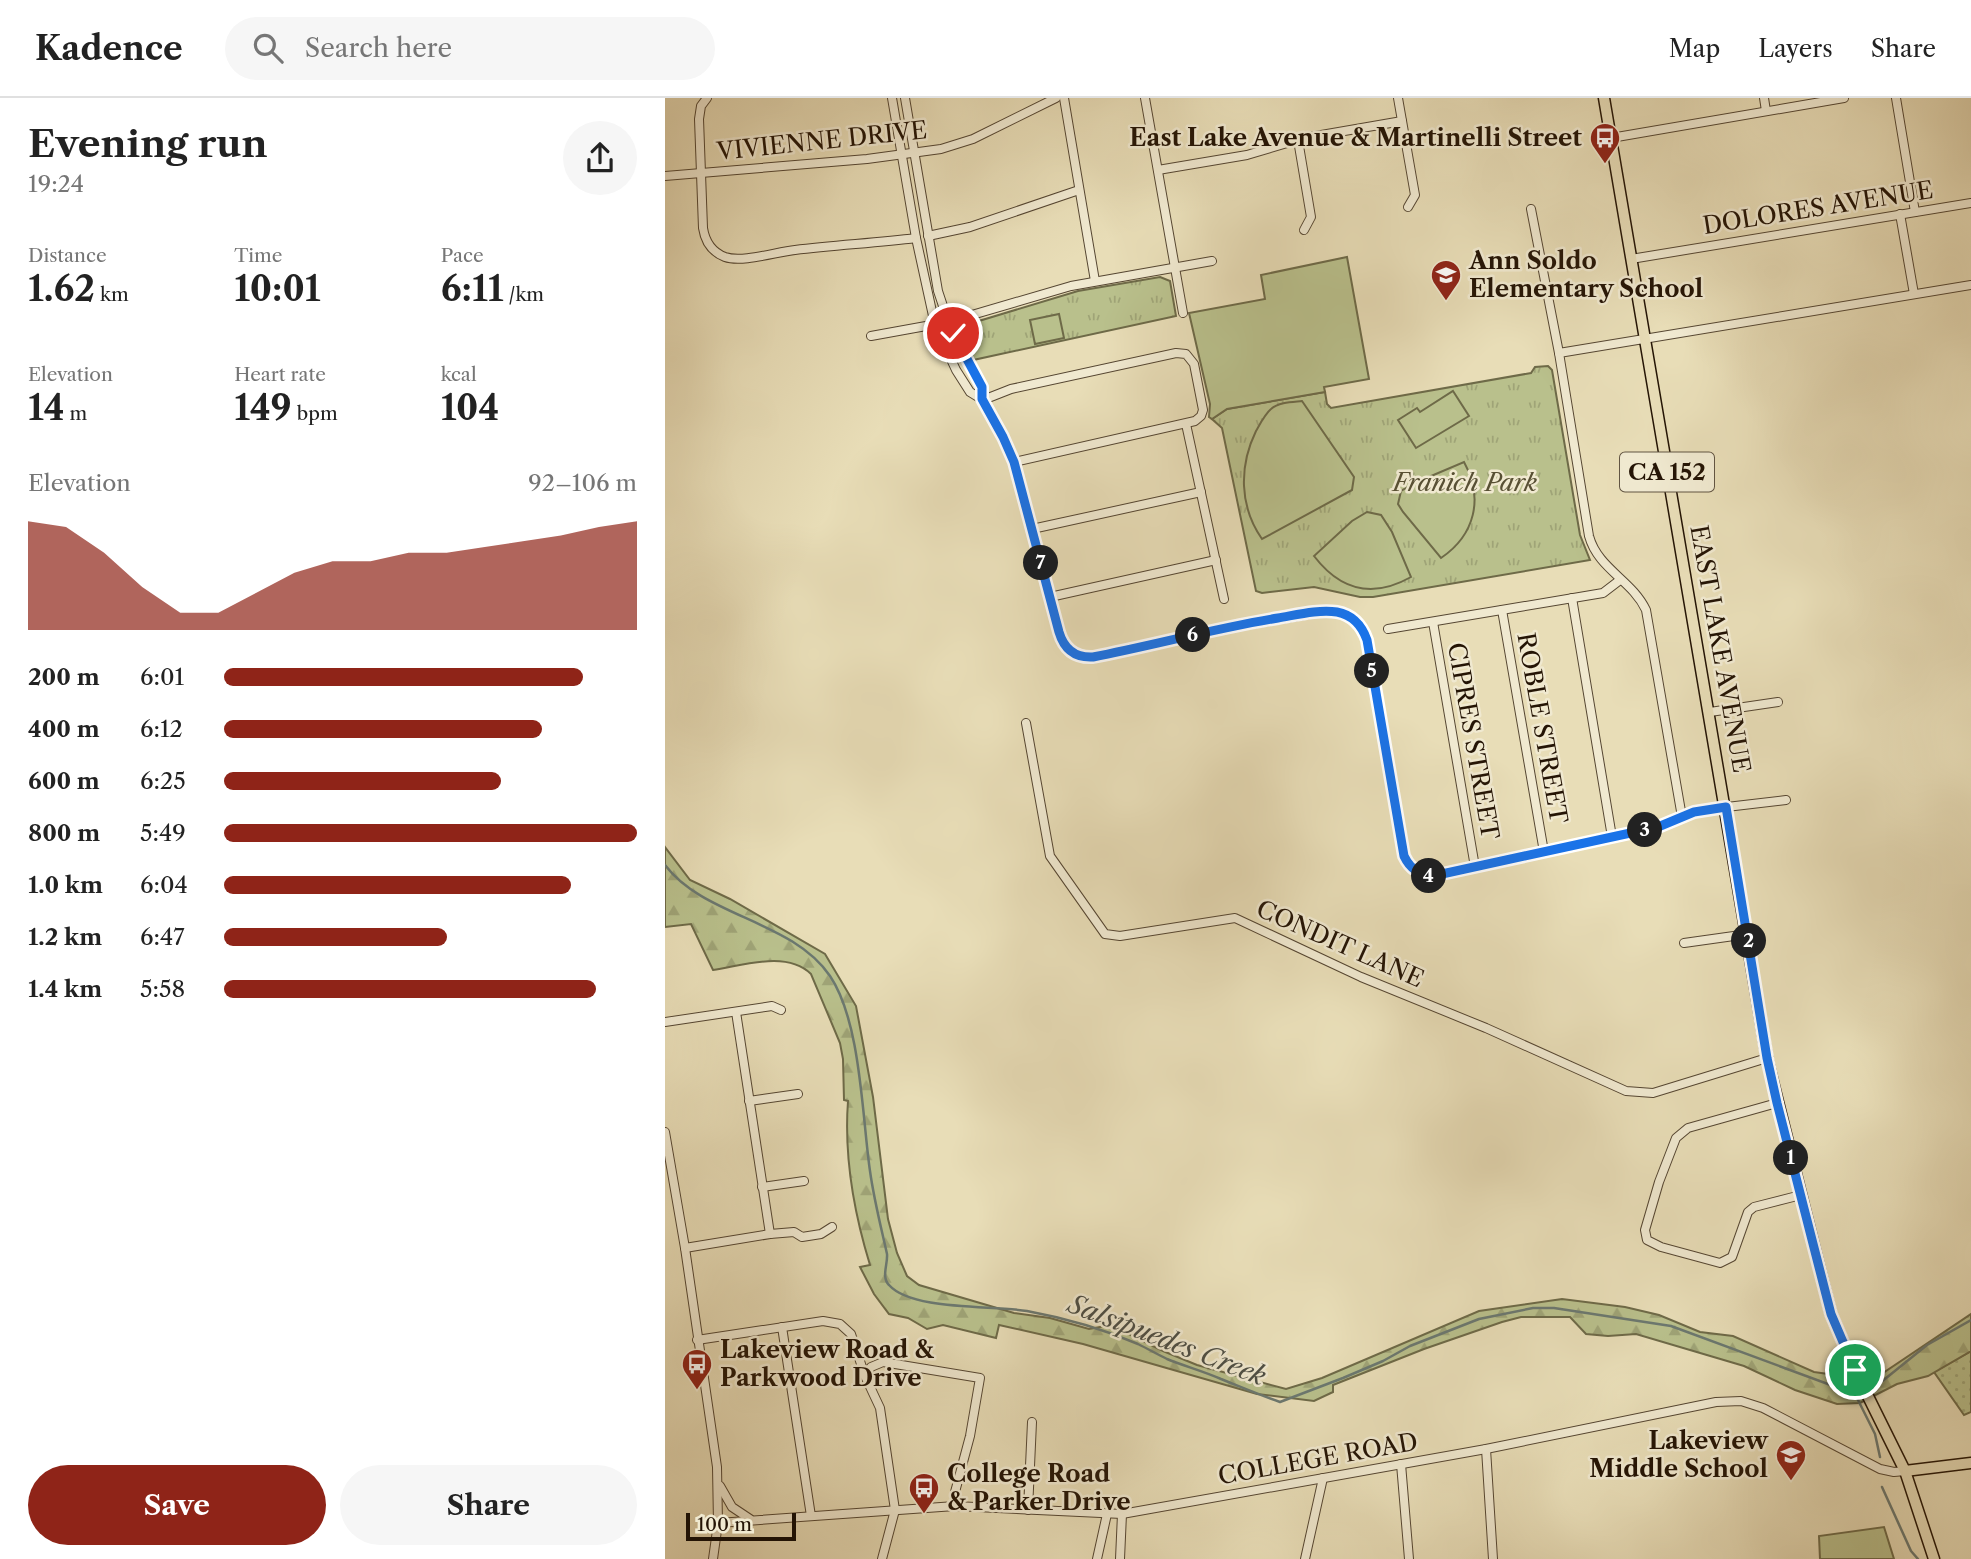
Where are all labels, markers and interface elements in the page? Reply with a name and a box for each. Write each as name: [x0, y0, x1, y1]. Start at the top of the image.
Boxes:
search box: [225, 17, 715, 80]
text: Kadence: [35, 28, 183, 69]
icon: search: [249, 29, 287, 67]
text: Search here: [305, 32, 452, 64]
text: Map: [1669, 34, 1720, 63]
text: Layers: [1758, 34, 1833, 63]
text: Share: [1871, 34, 1936, 63]
street label: VIVIENNE DRIVE: [714, 115, 929, 166]
text: Evening run: [28, 120, 268, 167]
button: share: [563, 121, 637, 195]
bus stop icon: East Lake Avenue & Martinelli Street: [1588, 121, 1622, 165]
place label: East Lake Avenue & Martinelli Street: [1129, 123, 1582, 152]
text: 19:24: [28, 170, 84, 198]
street label: DOLORES AVENUE: [1701, 175, 1935, 240]
text: Distance: [28, 244, 107, 267]
text: Time: [234, 244, 282, 267]
text: Pace: [441, 244, 484, 267]
place label: Ann Soldo Elementary School: [1468, 246, 1703, 303]
school or university icon: Ann Soldo Elementary School: [1429, 258, 1463, 302]
text: 1.62: [28, 267, 95, 310]
text: 10:01: [234, 267, 321, 310]
text: 6:11: [441, 267, 503, 310]
text: km: [95, 283, 129, 306]
text: /km: [503, 283, 544, 306]
pin: [923, 303, 983, 363]
icon: check: [934, 314, 972, 352]
text: Elevation: [28, 363, 113, 386]
text: Heart rate: [234, 363, 326, 386]
text: kcal: [441, 363, 477, 386]
text: 14: [28, 386, 65, 429]
text: 149: [234, 386, 292, 429]
text: 104: [441, 386, 499, 429]
text: m: [65, 402, 87, 425]
text: bpm: [292, 402, 338, 425]
road number: CA 152: [1620, 452, 1714, 492]
park label: Franich Park: [1391, 468, 1537, 497]
text: Elevation: [28, 469, 131, 497]
text: 92–106 m: [528, 469, 637, 497]
street label: EAST LAKE AVENUE: [1684, 523, 1757, 775]
pin: 7: [1023, 546, 1059, 580]
text: 7: [1036, 551, 1045, 574]
pin: 6: [1175, 618, 1211, 652]
text: 6: [1187, 623, 1198, 646]
street label: ROBLE STREET: [1511, 630, 1574, 826]
street label: CIPRES STREET: [1442, 640, 1505, 841]
pin: 5: [1355, 654, 1389, 688]
text: 5: [1366, 659, 1377, 682]
text: 200 m: [28, 663, 100, 691]
text: 6:01: [140, 663, 184, 691]
text: 400 m: [28, 715, 100, 743]
text: 6:12: [140, 715, 183, 743]
text: 600 m: [28, 767, 100, 795]
text: 6:25: [140, 767, 186, 795]
pin: 3: [1627, 812, 1663, 848]
text: 3: [1639, 818, 1650, 841]
text: 800 m: [28, 819, 100, 847]
text: 5:49: [140, 819, 186, 847]
pin: 4: [1411, 858, 1447, 894]
text: 4: [1423, 864, 1434, 887]
text: 1.0 km: [28, 871, 103, 899]
text: 6:04: [140, 871, 188, 899]
street label: CONDIT LANE: [1252, 894, 1428, 993]
text: 1.2 km: [28, 923, 102, 951]
text: 6:47: [140, 923, 185, 951]
pin: 2: [1731, 924, 1767, 958]
text: 2: [1743, 929, 1754, 952]
text: 1.4 km: [28, 975, 102, 1003]
text: 5:58: [140, 975, 185, 1003]
pin: 1: [1773, 1140, 1809, 1176]
text: 1: [1786, 1146, 1795, 1169]
water label: Salsipuedes Creek: [1062, 1287, 1271, 1393]
place label: Lakeview Road & Parkwood Drive: [720, 1335, 934, 1392]
pin: [1825, 1340, 1885, 1400]
bus stop icon: Lakeview Road & Parkwood Drive: [680, 1347, 714, 1391]
icon: arrive: [1836, 1351, 1874, 1389]
place label: Lakeview Middle School: [1589, 1426, 1769, 1483]
street label: COLLEGE ROAD: [1216, 1427, 1420, 1490]
school or university icon: Lakeview Middle School: [1774, 1438, 1808, 1482]
place label: College Road & Parker Drive: [947, 1459, 1131, 1516]
button: Save: [28, 1465, 326, 1545]
button: Share: [340, 1465, 637, 1545]
bus stop icon: College Road & Parker Drive: [907, 1471, 941, 1515]
scale bar: [686, 1510, 796, 1542]
text: 100 m: [697, 1513, 752, 1536]

